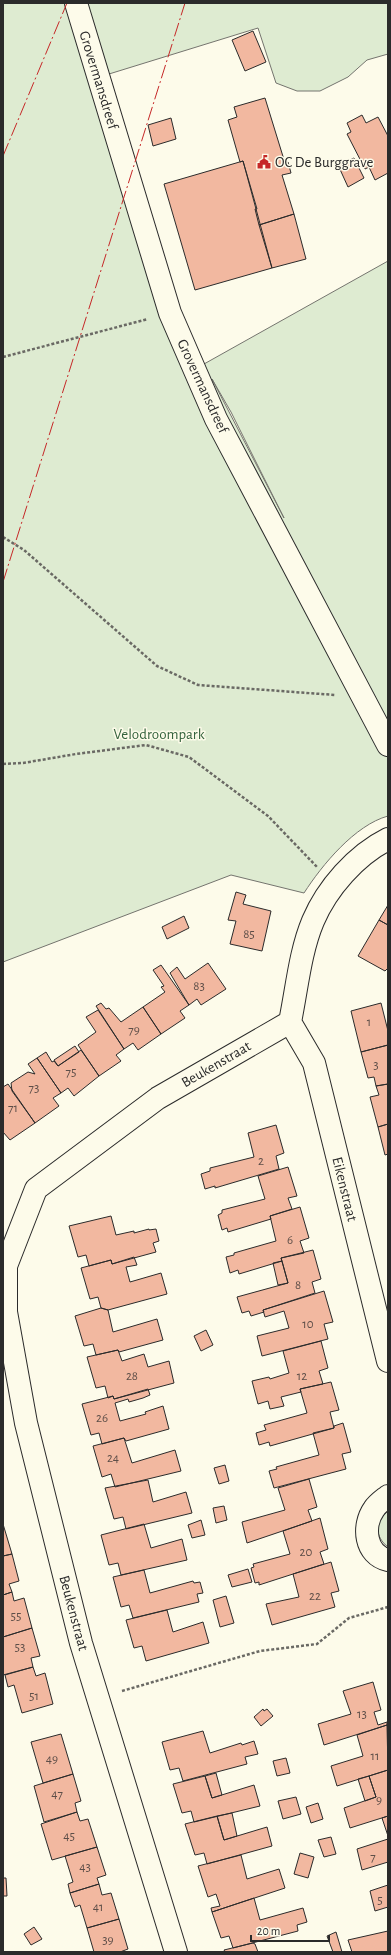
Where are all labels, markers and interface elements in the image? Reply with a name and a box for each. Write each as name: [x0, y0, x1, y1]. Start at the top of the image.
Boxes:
street label: Grovermansdreef: [76, 29, 121, 132]
public building icon: OC De Burggrave: [256, 154, 272, 170]
place label: OC De Burggrave: [275, 155, 373, 170]
street label: Grovermansdreef: [174, 337, 231, 437]
park label: Velodroompark: [113, 727, 205, 742]
house number: 85: [243, 928, 255, 941]
house number: 83: [193, 980, 205, 993]
house number: 1: [367, 1016, 371, 1029]
house number: 79: [128, 1024, 140, 1037]
street label: Beukenstraat: [179, 1038, 254, 1090]
house number: 3: [373, 1059, 379, 1072]
house number: 75: [66, 1066, 76, 1079]
house number: 73: [29, 1082, 39, 1095]
house number: 71: [8, 1102, 18, 1115]
house number: 2: [258, 1155, 264, 1168]
street label: Eikenstraat: [329, 1155, 360, 1223]
house number: 6: [287, 1234, 293, 1247]
house number: 8: [295, 1279, 301, 1292]
house number: 10: [302, 1318, 314, 1331]
house number: 28: [126, 1370, 138, 1383]
house number: 12: [297, 1370, 307, 1383]
house number: 26: [96, 1412, 108, 1425]
house number: 24: [107, 1452, 119, 1465]
house number: 20: [300, 1546, 313, 1559]
street label: Beukenstraat: [56, 1574, 91, 1653]
house number: 22: [309, 1590, 321, 1603]
house number: 55: [11, 1610, 21, 1623]
house number: 53: [15, 1641, 25, 1654]
house number: 51: [29, 1690, 39, 1703]
house number: 13: [357, 1708, 367, 1721]
house number: 11: [371, 1750, 379, 1763]
house number: 49: [46, 1753, 58, 1766]
house number: 47: [51, 1788, 63, 1801]
house number: 9: [376, 1794, 382, 1807]
house number: 45: [63, 1830, 75, 1843]
house number: 7: [370, 1851, 376, 1864]
house number: 43: [79, 1861, 91, 1874]
house number: 5: [377, 1894, 383, 1907]
house number: 41: [93, 1901, 103, 1914]
scale bar: [251, 1917, 329, 1943]
text: 20 m: [257, 1925, 280, 1937]
house number: 39: [102, 1934, 114, 1947]

